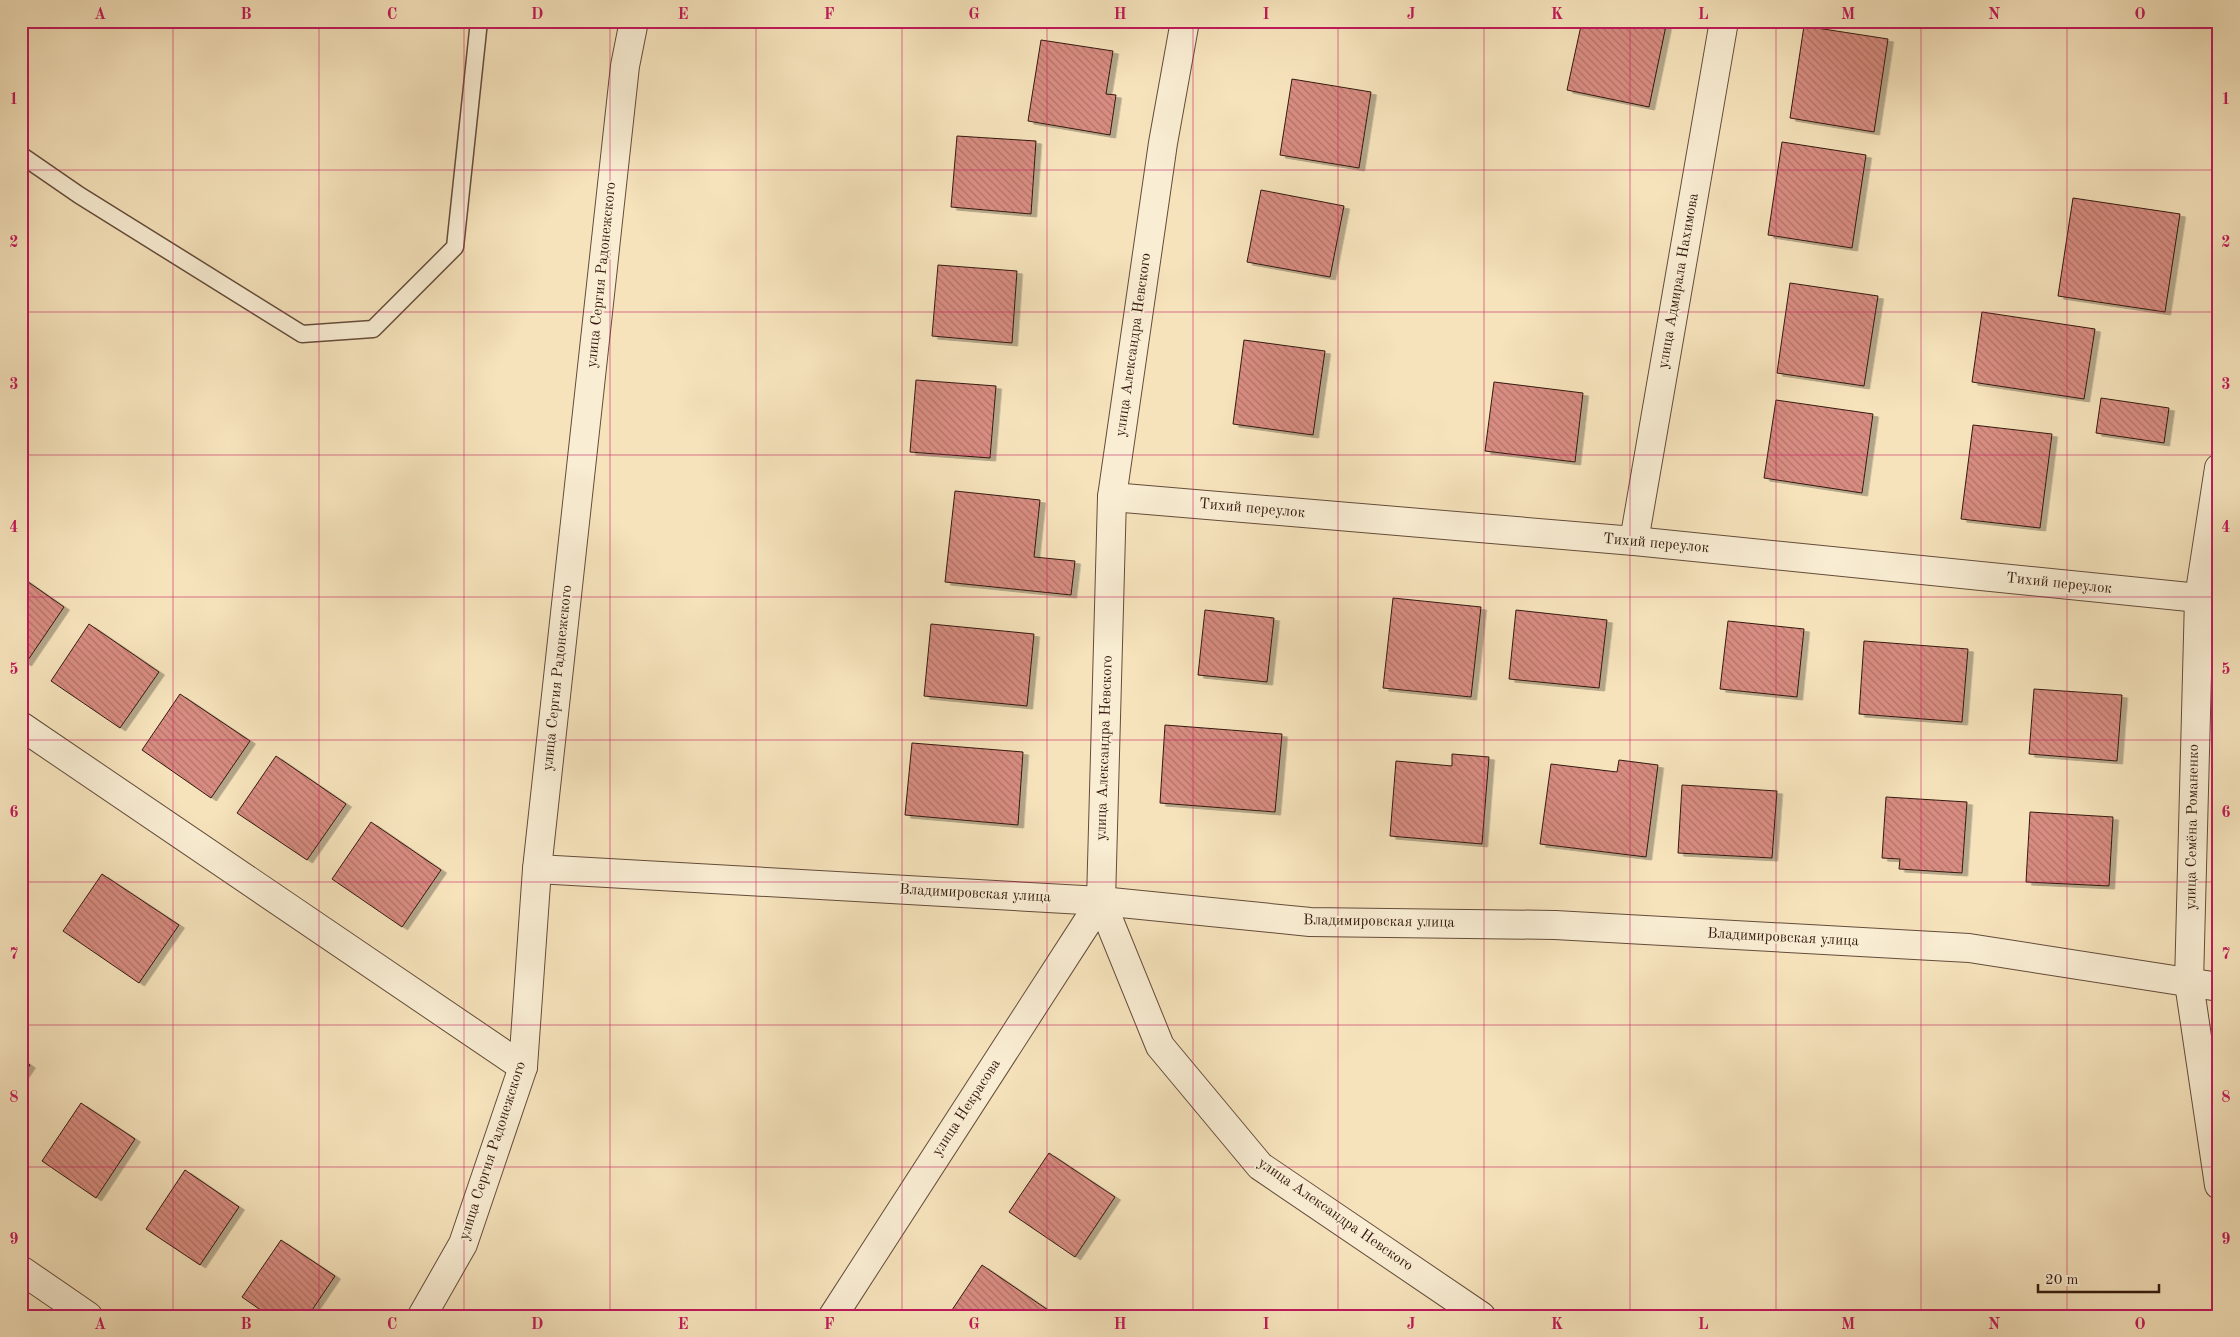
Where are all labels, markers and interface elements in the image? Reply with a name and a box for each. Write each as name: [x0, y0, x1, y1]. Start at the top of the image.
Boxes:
text: A: [94, 7, 106, 23]
text: B: [240, 7, 252, 23]
text: C: [387, 7, 397, 23]
text: D: [531, 7, 543, 23]
text: E: [677, 7, 689, 23]
text: F: [824, 7, 835, 23]
text: G: [968, 7, 980, 23]
text: H: [1113, 7, 1127, 23]
text: I: [1262, 7, 1270, 23]
text: J: [1407, 7, 1416, 23]
text: K: [1551, 7, 1563, 23]
text: L: [1698, 7, 1709, 23]
text: M: [1841, 7, 1855, 23]
text: N: [1988, 7, 2001, 23]
text: O: [2134, 7, 2146, 23]
text: 1: [9, 92, 19, 108]
text: 1: [2221, 92, 2231, 108]
street label: улица Сергия Радонежского: [585, 181, 619, 369]
street label: улица Адмирала Нахимова: [1656, 191, 1702, 370]
text: 2: [9, 235, 19, 251]
text: 2: [2221, 235, 2231, 251]
street label: улица Александра Невского: [1114, 252, 1154, 438]
text: 3: [9, 377, 19, 393]
text: 3: [2221, 377, 2231, 393]
street label: Тихий переулок: [1198, 497, 1306, 521]
text: 4: [9, 520, 19, 536]
text: 4: [2221, 520, 2231, 536]
street label: Тихий переулок: [1602, 532, 1710, 556]
street label: Тихий переулок: [2005, 571, 2113, 597]
street label: улица Сергия Радонежского: [541, 584, 575, 772]
street label: улица Александра Невского: [1094, 655, 1116, 841]
text: 5: [9, 662, 19, 678]
text: 5: [2221, 662, 2231, 678]
street label: улица Семёна Романенко: [2184, 744, 2202, 910]
text: 6: [9, 805, 19, 821]
text: 6: [2221, 805, 2231, 821]
street label: Владимировская улица: [899, 883, 1052, 905]
street label: Владимировская улица: [1303, 913, 1456, 931]
street label: Владимировская улица: [1707, 927, 1860, 949]
text: 7: [9, 947, 19, 963]
text: 7: [2221, 947, 2231, 963]
street label: улица Некрасова: [930, 1056, 1004, 1159]
street label: улица Сергия Радонежского: [457, 1060, 529, 1242]
text: 8: [9, 1090, 19, 1106]
text: 8: [2221, 1090, 2231, 1106]
street label: улица Александра Невского: [1255, 1156, 1415, 1274]
text: 9: [9, 1232, 19, 1248]
text: 9: [2221, 1232, 2231, 1248]
scale bar: [2038, 1262, 2159, 1294]
text: 20 m: [2045, 1273, 2079, 1288]
text: A: [94, 1317, 106, 1333]
text: B: [240, 1317, 252, 1333]
text: C: [387, 1317, 397, 1333]
text: D: [531, 1317, 543, 1333]
text: E: [677, 1317, 689, 1333]
text: F: [824, 1317, 835, 1333]
text: G: [968, 1317, 980, 1333]
text: H: [1113, 1317, 1127, 1333]
text: I: [1262, 1317, 1270, 1333]
text: J: [1407, 1317, 1416, 1333]
text: K: [1551, 1317, 1563, 1333]
text: L: [1698, 1317, 1709, 1333]
text: M: [1841, 1317, 1855, 1333]
text: N: [1988, 1317, 2001, 1333]
text: O: [2134, 1317, 2146, 1333]

